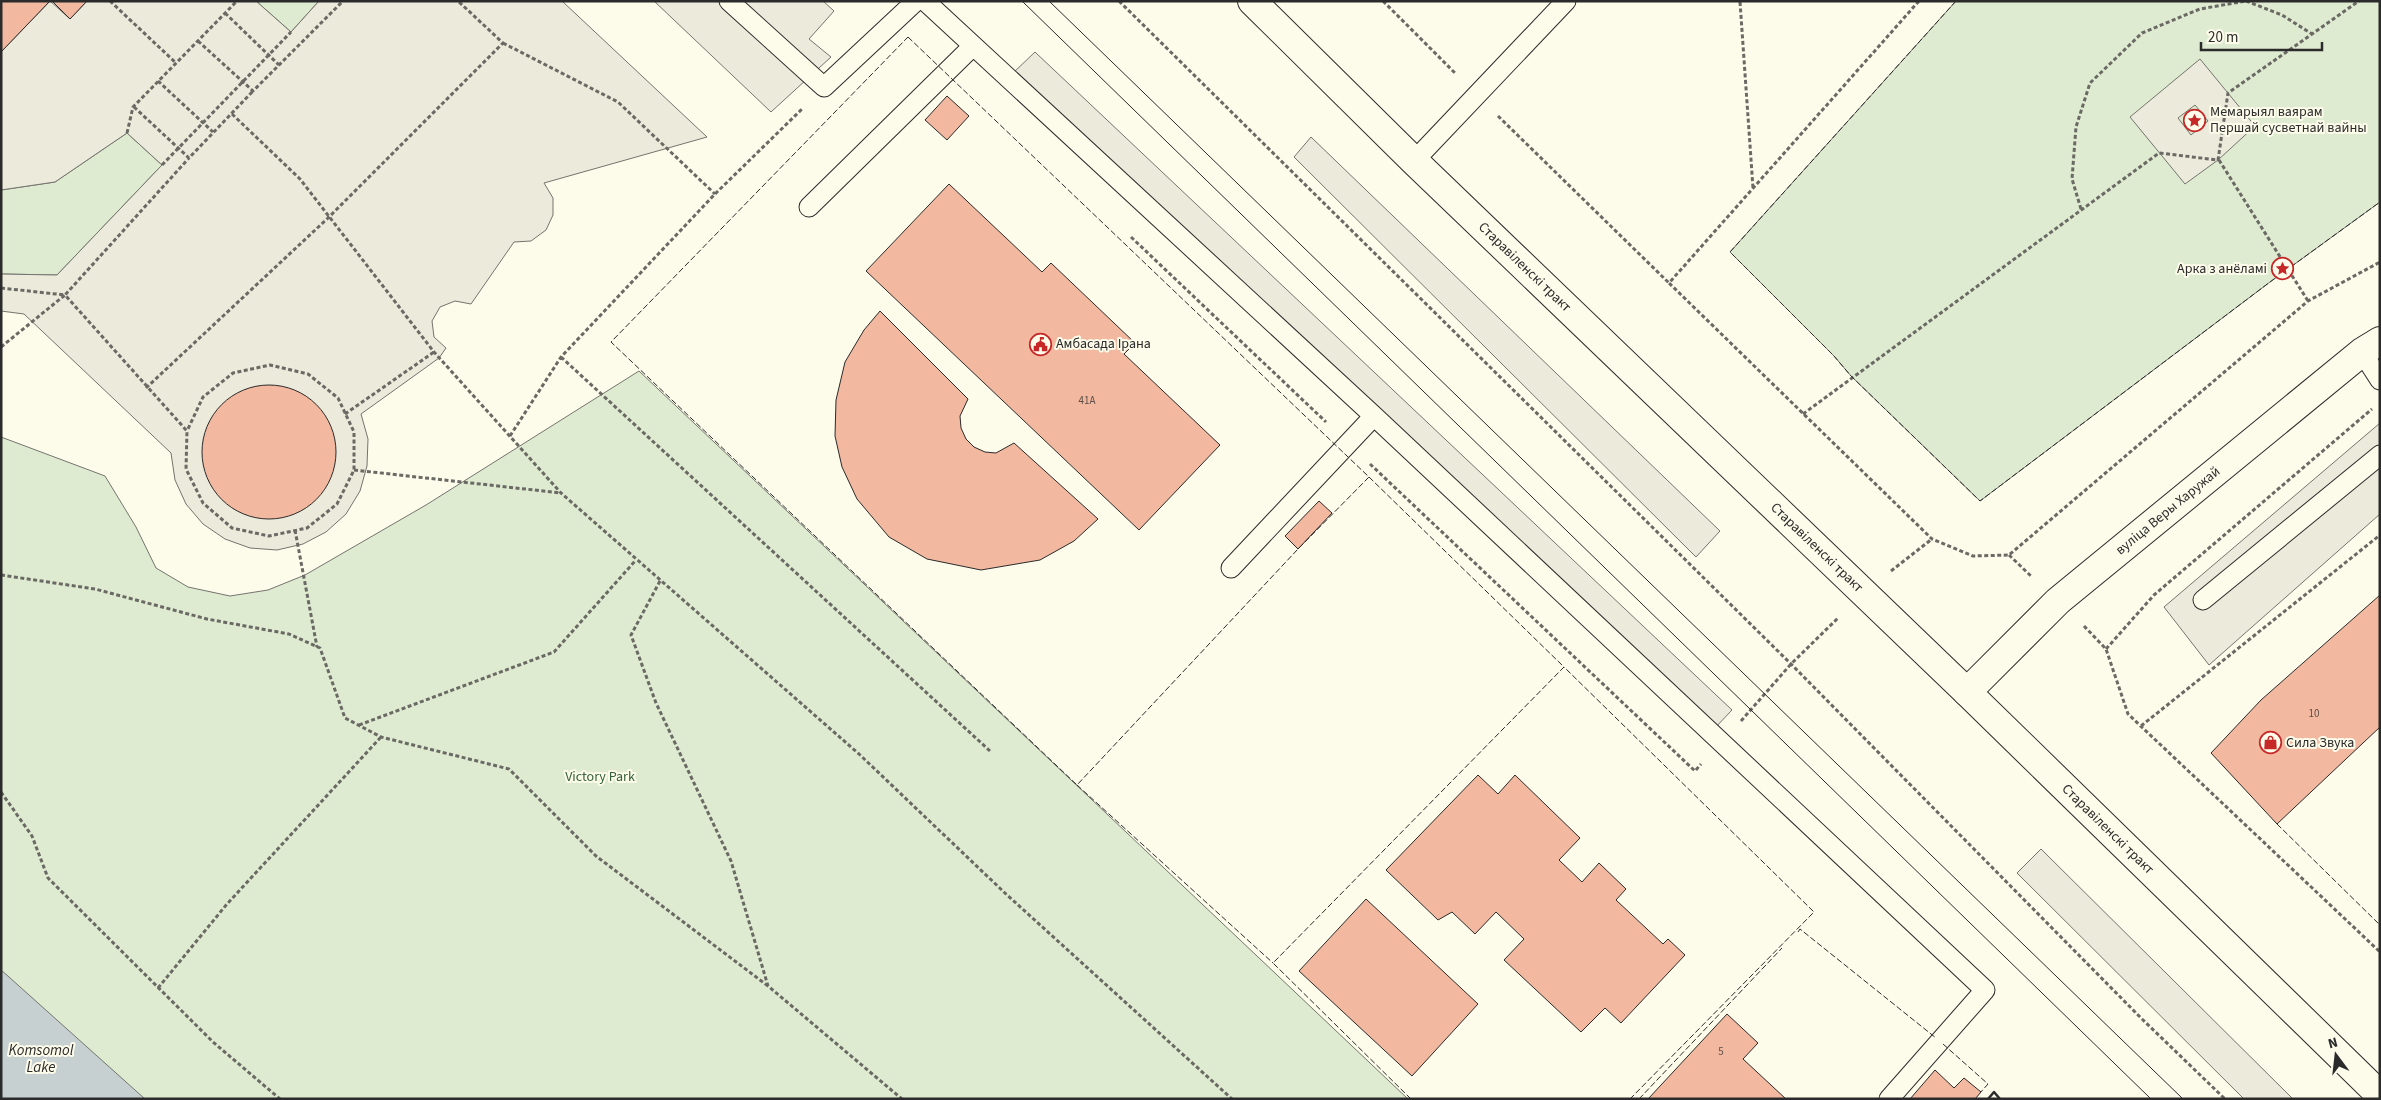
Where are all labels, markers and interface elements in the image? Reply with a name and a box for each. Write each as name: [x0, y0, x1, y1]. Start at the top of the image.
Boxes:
scale bar: [2201, 20, 2322, 52]
text: 20 m: [2208, 27, 2238, 48]
place label: Мемарыял ваярам Першай сусветнай вайны: [2210, 102, 2367, 138]
place icon: Мемарыял ваярам Першай сусветнай вайны: [2182, 108, 2206, 132]
street label: Старавіленскі тракт: [1474, 218, 1576, 317]
place icon: Арка з анёламі: [2271, 257, 2295, 281]
place label: Арка з анёламі: [2177, 259, 2267, 279]
public building icon: Амбасада Ірана: [1028, 332, 1052, 356]
place label: Амбасада Ірана: [1056, 334, 1151, 354]
house number: 41А: [1079, 393, 1095, 408]
street label: вуліца Веры Харужай: [2111, 462, 2225, 560]
street label: Старавіленскі тракт: [1766, 498, 1868, 598]
house number: 10: [2309, 706, 2319, 721]
shop icon: Сила Звука: [2258, 731, 2282, 755]
place label: Сила Звука: [2286, 733, 2354, 753]
park label: Victory Park: [565, 767, 635, 787]
street label: Старавіленскі тракт: [2057, 780, 2159, 880]
north arrow: [2311, 1030, 2361, 1080]
text: N: [2326, 1033, 2340, 1054]
water label: Komsomol Lake: [8, 1040, 74, 1078]
house number: 5: [1718, 1044, 1724, 1059]

